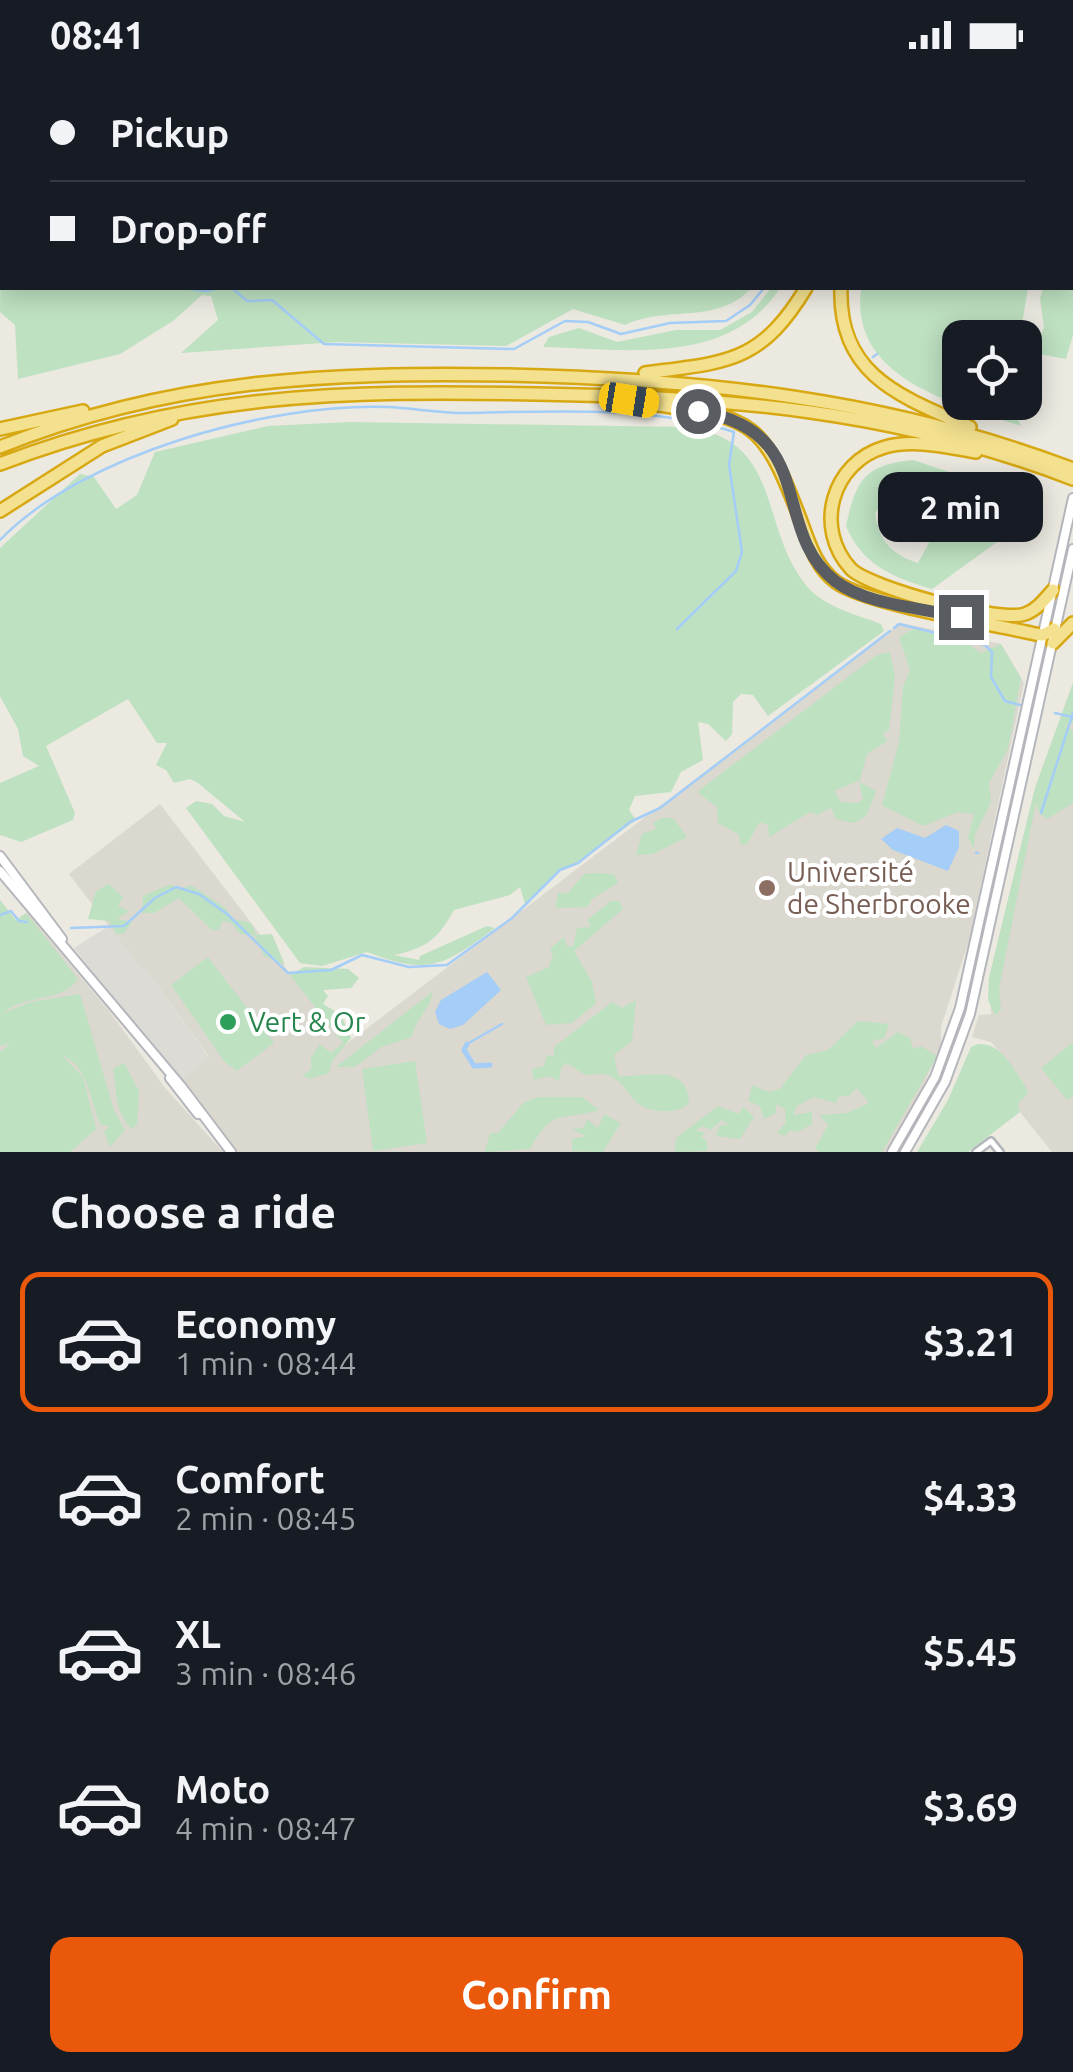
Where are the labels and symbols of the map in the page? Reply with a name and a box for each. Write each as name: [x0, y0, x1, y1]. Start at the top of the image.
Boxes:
car: [597, 380, 661, 420]
route start: [676, 389, 721, 434]
callout: 2 min: [878, 472, 1044, 542]
route end: [939, 595, 984, 640]
place label: Université de Sherbrooke: [787, 856, 971, 919]
marker: Université de Sherbrooke: [756, 877, 778, 899]
place label: Vert & Or: [248, 1006, 366, 1037]
marker: Vert & Or: [217, 1011, 239, 1033]

